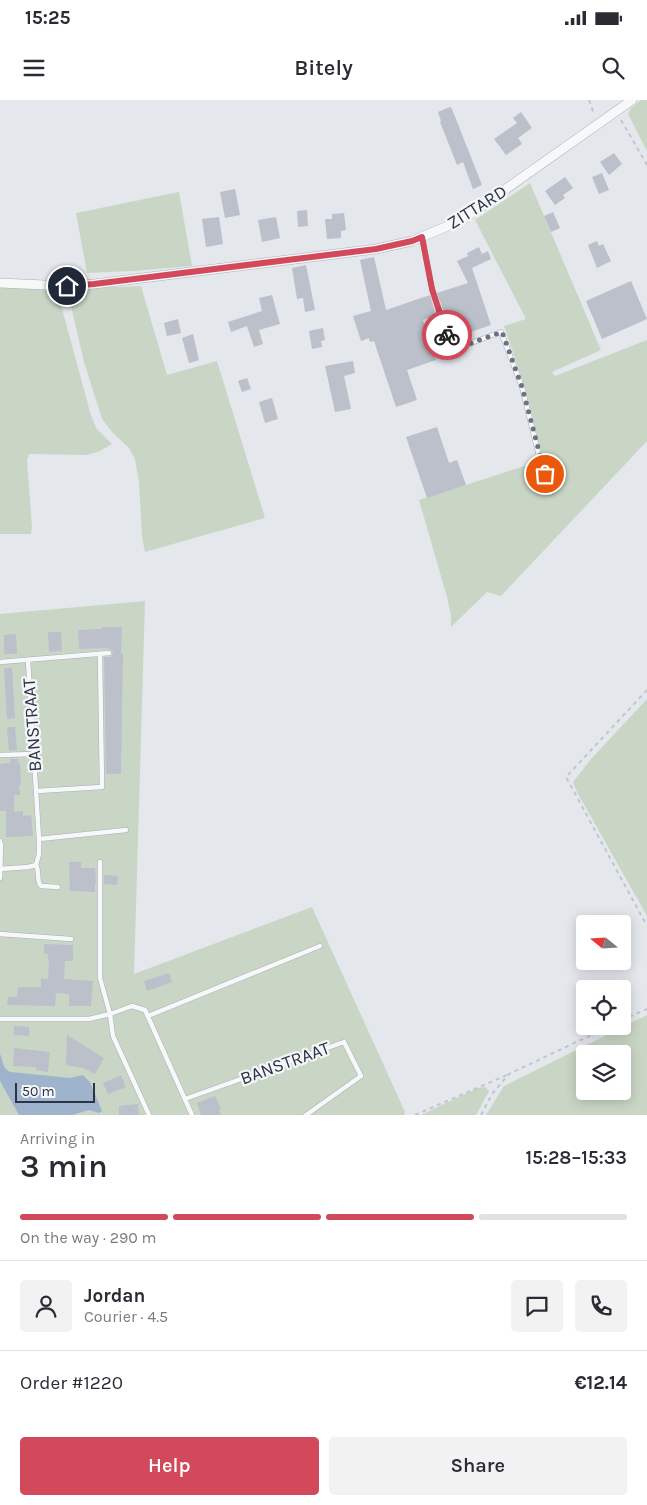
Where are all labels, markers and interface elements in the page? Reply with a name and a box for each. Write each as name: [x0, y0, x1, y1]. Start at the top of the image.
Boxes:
text: 15:25: [25, 7, 71, 29]
icon: menu: [20, 54, 48, 82]
icon: search: [599, 54, 627, 82]
text: Bitely: [294, 55, 353, 81]
street label: ZITTARD: [443, 180, 511, 234]
pin: [46, 265, 88, 307]
icon: home: [53, 272, 81, 300]
courier: [422, 310, 472, 360]
icon: bike: [433, 321, 461, 349]
pin: [524, 453, 566, 495]
icon: bag: [531, 460, 559, 488]
street label: BANSTRAAT: [18, 677, 46, 773]
north arrow: [576, 915, 631, 970]
map controls: [576, 915, 631, 1100]
button: locate: [576, 980, 631, 1035]
street label: BANSTRAAT: [237, 1037, 333, 1089]
button: layers: [576, 1045, 631, 1100]
scale bar: [15, 1080, 95, 1103]
text: 50 m: [22, 1083, 55, 1100]
text: Arriving in: [20, 1129, 95, 1148]
text: 15:28–15:33: [525, 1147, 627, 1169]
text: 3 min: [20, 1148, 108, 1185]
text: On the way · 290 m: [20, 1228, 157, 1247]
button: person: [20, 1280, 72, 1332]
button: chat: [511, 1280, 563, 1332]
button: phone: [575, 1280, 627, 1332]
text: Jordan: [84, 1285, 145, 1307]
text: Courier · 4.5: [84, 1307, 168, 1326]
text: Order #1220: [20, 1372, 123, 1394]
text: €12.14: [575, 1372, 627, 1394]
button: Help: [20, 1437, 319, 1495]
button: Share: [329, 1437, 627, 1495]

